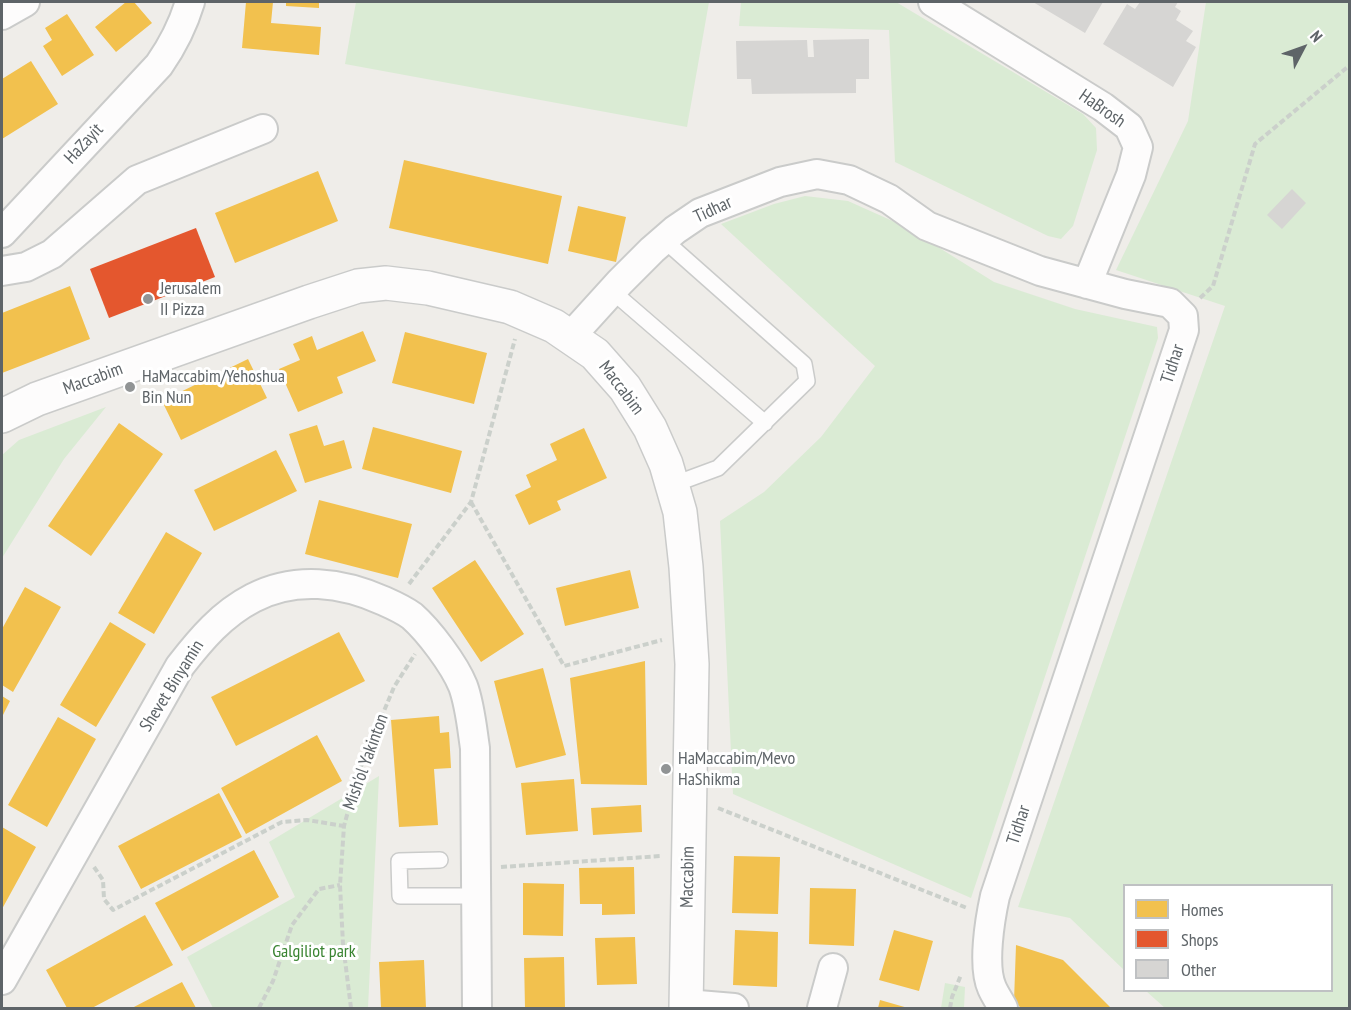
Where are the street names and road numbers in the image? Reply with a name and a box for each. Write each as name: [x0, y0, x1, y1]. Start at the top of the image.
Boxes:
street label: HaBrosh: [1074, 85, 1130, 133]
street label: HaZayit: [60, 119, 108, 169]
street label: Tidhar: [690, 192, 736, 228]
street label: Tidhar: [1157, 342, 1189, 386]
street label: Maccabim: [594, 357, 648, 419]
street label: Maccabim: [60, 358, 126, 400]
street label: Shevet Binyamin: [135, 636, 209, 736]
street label: Mish'ol Yakinton: [339, 711, 393, 813]
street label: Tidhar: [1003, 803, 1035, 847]
street label: Maccabim: [677, 846, 699, 908]

